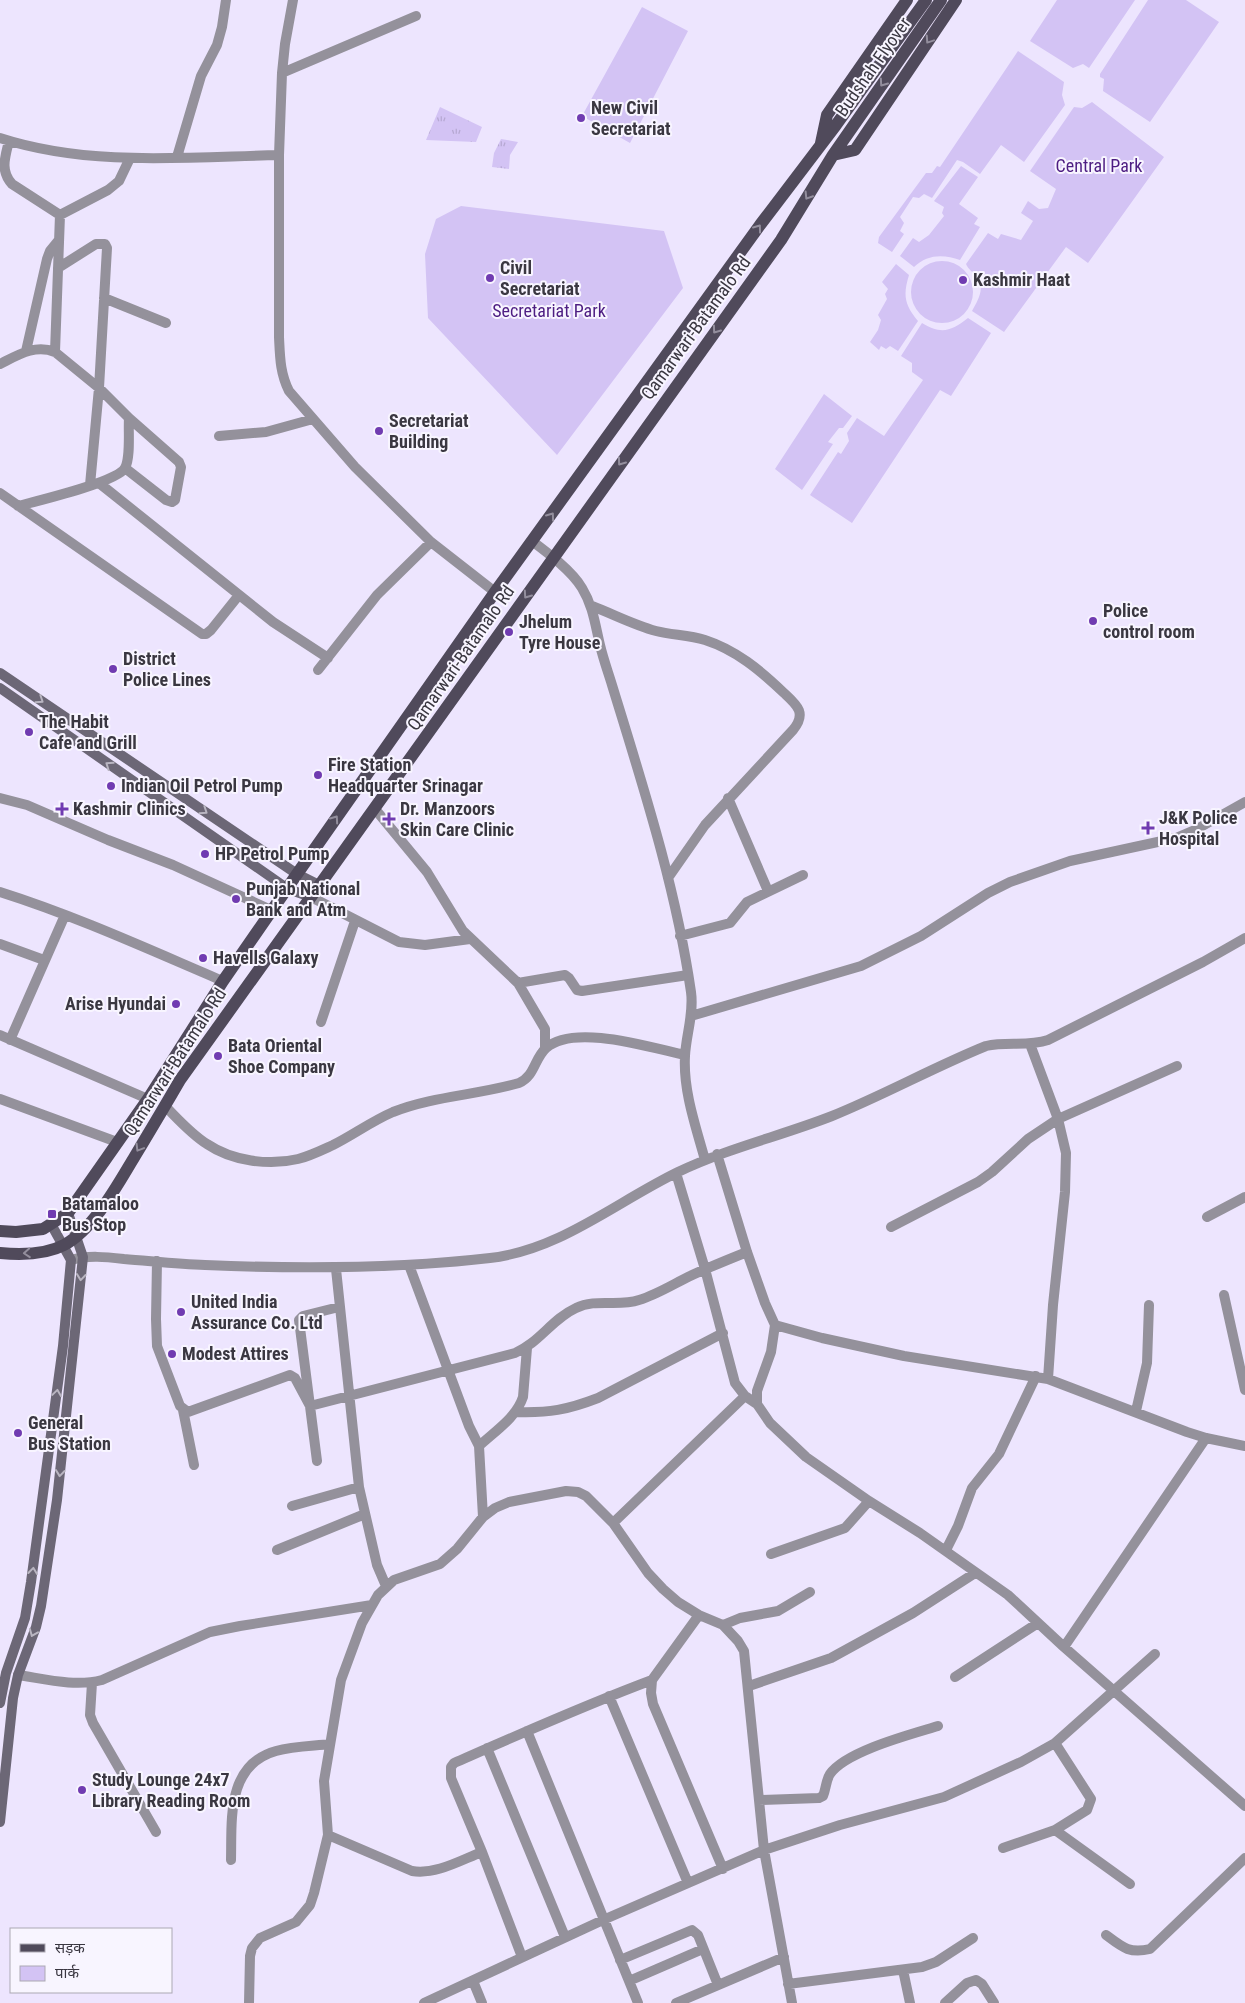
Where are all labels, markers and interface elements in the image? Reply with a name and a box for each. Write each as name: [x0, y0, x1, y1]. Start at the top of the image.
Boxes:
street label: Budshah Flyover: [831, 13, 915, 120]
one-way arrow: [926, 35, 935, 44]
one-way arrow: [880, 77, 889, 87]
place label: New Civil Secretariat: [591, 97, 671, 139]
marker: New Civil Secretariat: [575, 112, 587, 124]
park label: Central Park: [1056, 155, 1142, 176]
one-way arrow: [804, 191, 814, 200]
one-way arrow: [753, 225, 761, 234]
street label: Qamarwari-Batamalo Rd: [637, 252, 755, 403]
place label: Civil Secretariat: [500, 257, 580, 299]
place label: Kashmir Haat: [973, 269, 1070, 290]
marker: Civil Secretariat: [484, 272, 496, 284]
marker: Kashmir Haat: [957, 274, 969, 286]
park label: Secretariat Park: [492, 300, 606, 321]
one-way arrow: [713, 324, 722, 334]
place label: Secretariat Building: [389, 410, 469, 452]
marker: Secretariat Building: [373, 425, 385, 437]
one-way arrow: [618, 457, 627, 466]
one-way arrow: [545, 512, 554, 521]
street label: Qamarwari-Batamalo Rd: [403, 581, 519, 734]
one-way arrow: [524, 589, 533, 599]
place label: Police control room: [1103, 600, 1195, 642]
place label: Jhelum Tyre House: [519, 611, 601, 653]
marker: Police control room: [1087, 615, 1099, 627]
marker: Jhelum Tyre House: [503, 626, 515, 638]
place label: District Police Lines: [123, 648, 211, 690]
marker: District Police Lines: [107, 663, 119, 675]
one-way arrow: [35, 694, 44, 703]
place label: The Habit Cafe and Grill: [39, 711, 137, 753]
marker: The Habit Cafe and Grill: [23, 726, 35, 738]
place label: Fire Station Headquarter Srinagar: [328, 754, 483, 796]
one-way arrow: [106, 762, 115, 771]
marker: Fire Station Headquarter Srinagar: [312, 769, 324, 781]
place label: Indian Oil Petrol Pump: [121, 775, 283, 796]
marker: Indian Oil Petrol Pump: [105, 780, 117, 792]
place label: Kashmir Clinics: [73, 798, 186, 819]
place label: Dr. Manzoors Skin Care Clinic: [400, 798, 514, 840]
marker: Kashmir Clinics: [55, 802, 69, 816]
one-way arrow: [198, 805, 208, 814]
place label: J&K Police Hospital: [1159, 807, 1238, 849]
marker: Dr. Manzoors Skin Care Clinic: [382, 812, 396, 826]
one-way arrow: [329, 815, 338, 825]
marker: J&K Police Hospital: [1141, 821, 1155, 835]
place label: HP Petrol Pump: [215, 843, 329, 864]
marker: HP Petrol Pump: [199, 848, 211, 860]
place label: Punjab National Bank and Atm: [246, 878, 360, 920]
marker: Punjab National Bank and Atm: [230, 893, 242, 905]
place label: Havells Galaxy: [213, 947, 319, 968]
marker: Havells Galaxy: [197, 952, 209, 964]
street label: Qamarwari-Batamalo Rd: [119, 984, 230, 1140]
place label: Arise Hyundai: [65, 993, 166, 1014]
marker: Arise Hyundai: [170, 998, 182, 1010]
place label: Bata Oriental Shoe Company: [228, 1035, 335, 1077]
marker: Bata Oriental Shoe Company: [212, 1050, 224, 1062]
one-way arrow: [136, 1142, 146, 1151]
place label: Batamaloo Bus Stop: [62, 1193, 139, 1235]
marker: Batamaloo Bus Stop: [46, 1208, 58, 1220]
one-way arrow: [23, 1248, 31, 1259]
one-way arrow: [76, 1273, 87, 1281]
place label: United India Assurance Co. Ltd: [191, 1291, 323, 1333]
marker: United India Assurance Co. Ltd: [175, 1306, 187, 1318]
place label: Modest Attires: [182, 1343, 289, 1364]
marker: Modest Attires: [166, 1348, 178, 1360]
one-way arrow: [51, 1389, 62, 1397]
place label: General Bus Station: [28, 1412, 111, 1454]
marker: General Bus Station: [12, 1427, 24, 1439]
one-way arrow: [55, 1470, 66, 1478]
one-way arrow: [27, 1567, 38, 1575]
one-way arrow: [29, 1628, 40, 1637]
place label: Study Lounge 24x7 Library Reading Room: [92, 1769, 250, 1811]
marker: Study Lounge 24x7 Library Reading Room: [76, 1784, 88, 1796]
legend: [10, 1928, 172, 1993]
text: सड़क: [55, 1939, 85, 1957]
text: पार्क: [55, 1964, 79, 1982]

